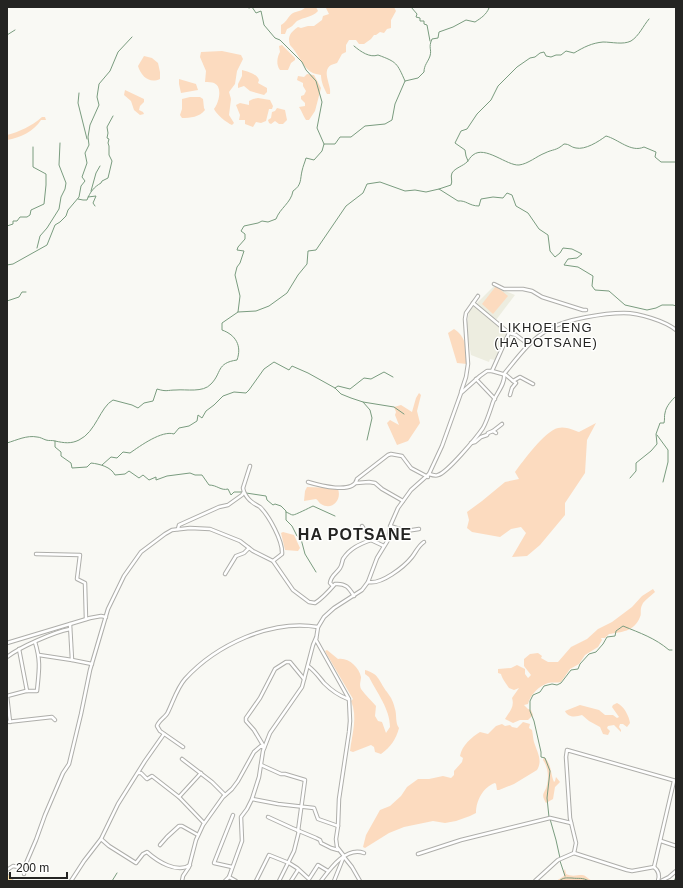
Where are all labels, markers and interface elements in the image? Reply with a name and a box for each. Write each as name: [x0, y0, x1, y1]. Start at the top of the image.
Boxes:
district label: LIKHOELENG (HA POTSANE): [494, 320, 598, 350]
district label: HA POTSANE: [298, 526, 412, 543]
scale bar: [10, 854, 67, 880]
text: 200 m: [16, 861, 49, 875]

